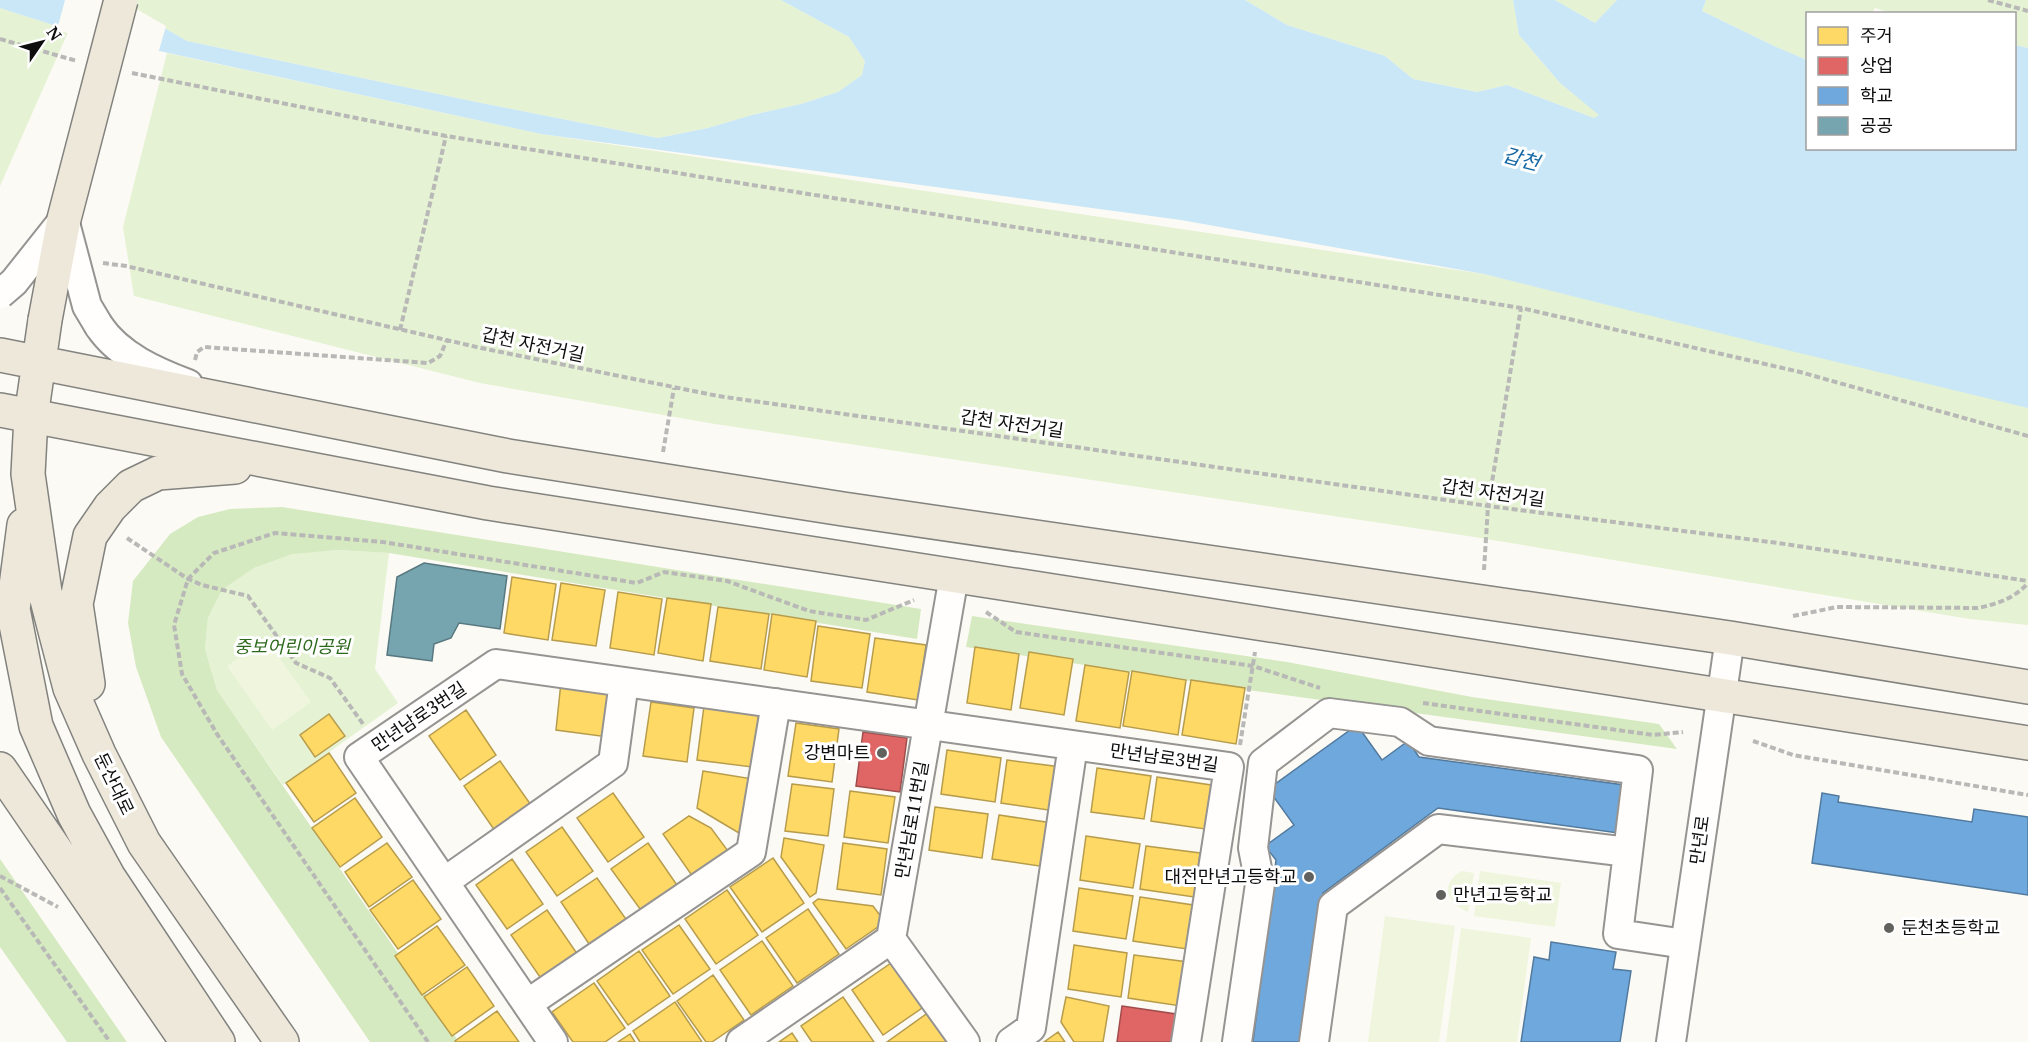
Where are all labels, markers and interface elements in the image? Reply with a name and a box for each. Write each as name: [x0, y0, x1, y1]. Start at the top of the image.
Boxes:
north arrow: [12, 12, 72, 72]
legend: [1806, 12, 2016, 150]
text: N: [42, 22, 67, 45]
text: 주거: [1860, 23, 1893, 47]
text: 상업: [1860, 53, 1893, 77]
text: 학교: [1860, 83, 1893, 107]
text: 공공: [1860, 113, 1893, 137]
water label: 갑천: [1500, 141, 1545, 177]
street label: 갑천 자전거길: [480, 321, 587, 367]
street label: 갑천 자전거길: [959, 404, 1065, 442]
street label: 갑천 자전거길: [1440, 473, 1546, 511]
park label: 중보어린이공원: [234, 634, 351, 658]
street label: 만년남로3번길: [366, 676, 471, 757]
street label: 만년남로3번길: [1108, 738, 1220, 777]
place label: 강변마트: [804, 740, 870, 764]
marker: 강변마트: [875, 746, 889, 760]
street label: 둔산대로: [90, 749, 140, 819]
street label: 만년남로11번길: [889, 759, 933, 881]
street label: 만년로: [1684, 814, 1714, 866]
place label: 대전만년고등학교: [1165, 864, 1297, 888]
marker: 대전만년고등학교: [1302, 870, 1316, 884]
place label: 만년고등학교: [1453, 882, 1552, 906]
marker: 만년고등학교: [1434, 888, 1448, 902]
place label: 둔천초등학교: [1901, 915, 2000, 939]
marker: 둔천초등학교: [1882, 921, 1896, 935]

